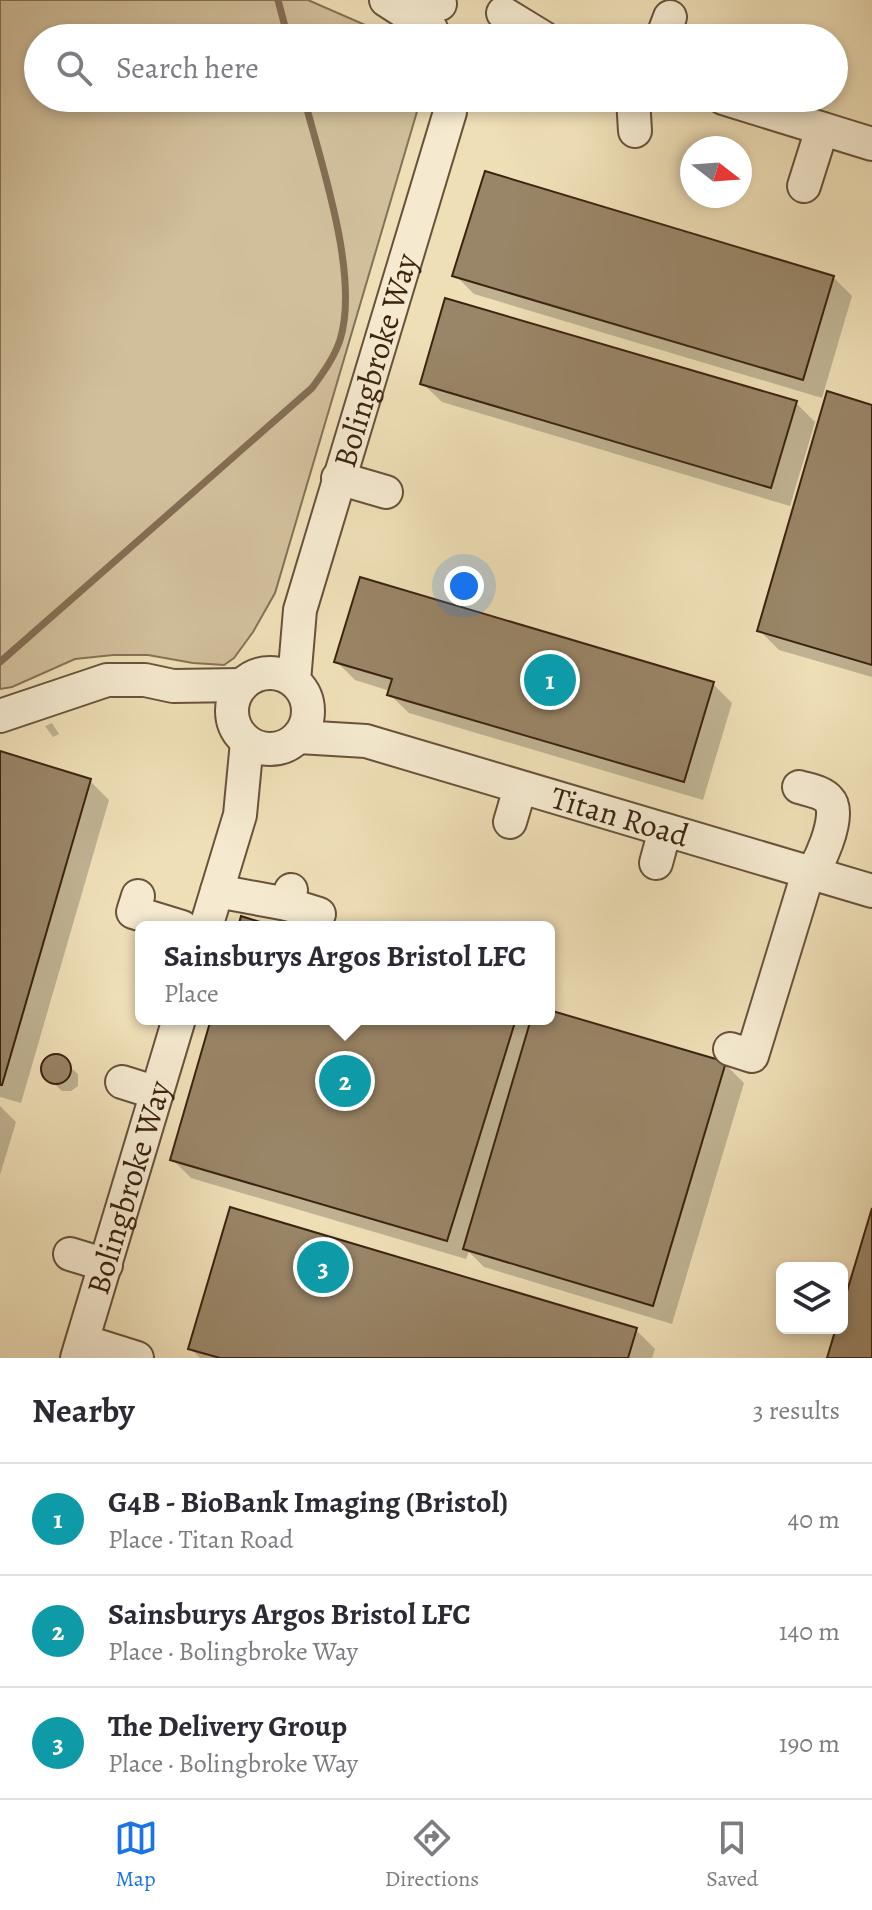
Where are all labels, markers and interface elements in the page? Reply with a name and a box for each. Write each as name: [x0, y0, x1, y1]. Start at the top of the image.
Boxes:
search box: [24, 24, 848, 112]
icon: search: [52, 46, 96, 90]
text: Search here: [116, 48, 259, 88]
north arrow: [680, 136, 752, 208]
street label: Bolingbroke Way: [322, 247, 428, 473]
your location: [444, 566, 484, 606]
pin: 1: [524, 650, 576, 710]
street label: Titan Road: [546, 775, 695, 858]
popup: [135, 921, 555, 1025]
text: Sainsburys Argos Bristol LFC: [164, 936, 526, 976]
text: Place: [164, 976, 219, 1011]
pin: 2: [319, 1051, 371, 1111]
street label: Bolingbroke Way: [75, 1075, 181, 1300]
pin: 3: [297, 1237, 349, 1297]
map controls: [776, 1262, 848, 1334]
button: layers: [776, 1262, 848, 1334]
text: Nearby: [32, 1387, 135, 1434]
text: 3 results: [753, 1393, 840, 1428]
text: G4B - BioBank Imaging (Bristol): [108, 1482, 508, 1522]
text: 1: [53, 1502, 63, 1537]
text: 40 m: [788, 1502, 840, 1537]
text: Place · Titan Road: [108, 1522, 293, 1557]
text: Sainsburys Argos Bristol LFC: [108, 1594, 471, 1634]
text: 2: [52, 1614, 64, 1649]
text: 140 m: [779, 1614, 840, 1649]
text: Place · Bolingbroke Way: [108, 1634, 358, 1669]
text: The Delivery Group: [108, 1706, 347, 1746]
text: 3: [52, 1726, 64, 1761]
text: 190 m: [779, 1726, 840, 1761]
text: Place · Bolingbroke Way: [108, 1746, 358, 1781]
tab: Map: [114, 1816, 158, 1894]
tab: Directions: [385, 1816, 479, 1894]
tab: Saved: [706, 1816, 758, 1894]

